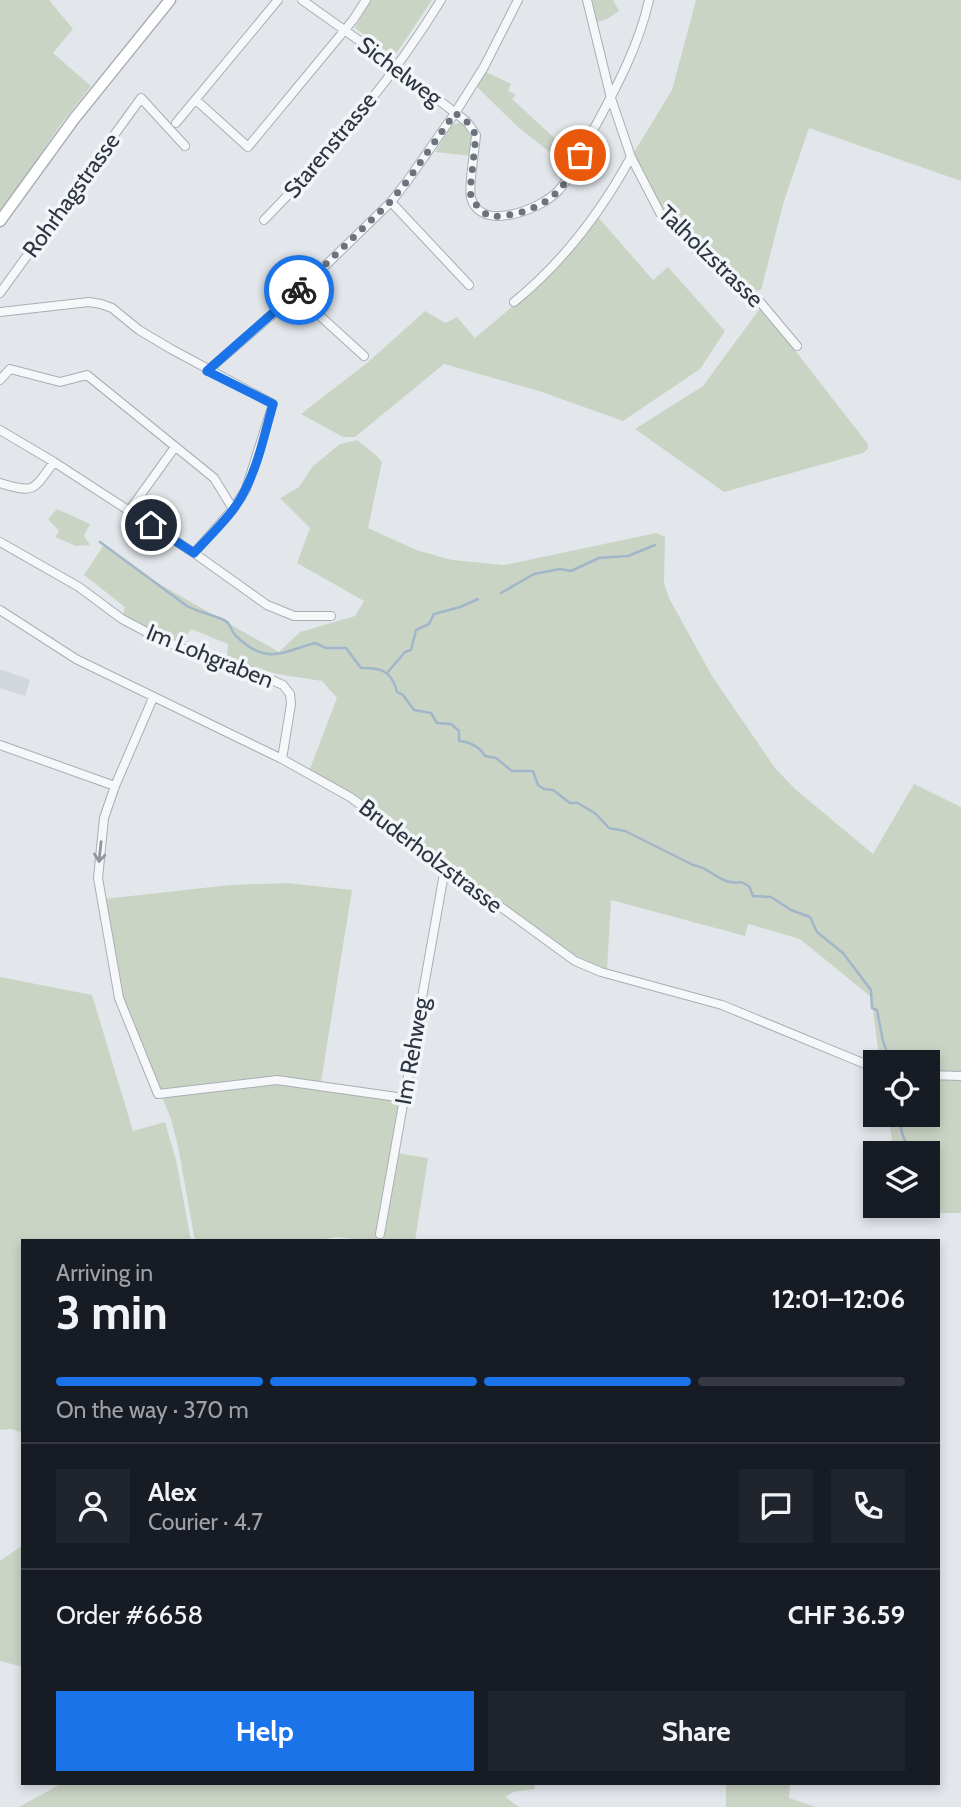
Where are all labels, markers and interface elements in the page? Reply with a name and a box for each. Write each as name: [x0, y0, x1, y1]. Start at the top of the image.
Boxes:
street label: Sichelweg: [352, 30, 448, 112]
street label: Starenstrasse: [278, 86, 383, 204]
pin: [550, 125, 610, 185]
street label: Rohrhagstrasse: [16, 127, 126, 263]
icon: bag: [561, 136, 599, 174]
street label: Talholzstrasse: [653, 199, 769, 313]
courier: [264, 255, 334, 325]
icon: bike: [280, 271, 318, 309]
pin: [121, 495, 181, 555]
icon: home: [132, 506, 170, 544]
street label: Im Lohgraben: [142, 618, 278, 694]
street label: Bruderholzstrasse: [354, 793, 508, 919]
one-way arrow: [93, 840, 106, 863]
street label: Im Rehweg: [389, 995, 435, 1107]
map controls: [863, 1050, 940, 1218]
button: locate: [863, 1050, 940, 1127]
button: layers: [863, 1141, 940, 1218]
text: Arriving in: [56, 1259, 153, 1287]
text: 12:01–12:06: [772, 1283, 905, 1315]
text: 3 min: [56, 1285, 168, 1341]
text: On the way · 370 m: [56, 1396, 249, 1424]
button: person: [56, 1469, 130, 1543]
button: chat: [739, 1469, 813, 1543]
button: phone: [831, 1469, 905, 1543]
text: Alex: [148, 1476, 197, 1508]
text: Courier · 4.7: [148, 1508, 263, 1536]
text: Order #6658: [56, 1599, 203, 1631]
text: CHF 36.59: [788, 1599, 905, 1631]
button: Help: [56, 1691, 474, 1771]
button: Share: [488, 1691, 905, 1771]

